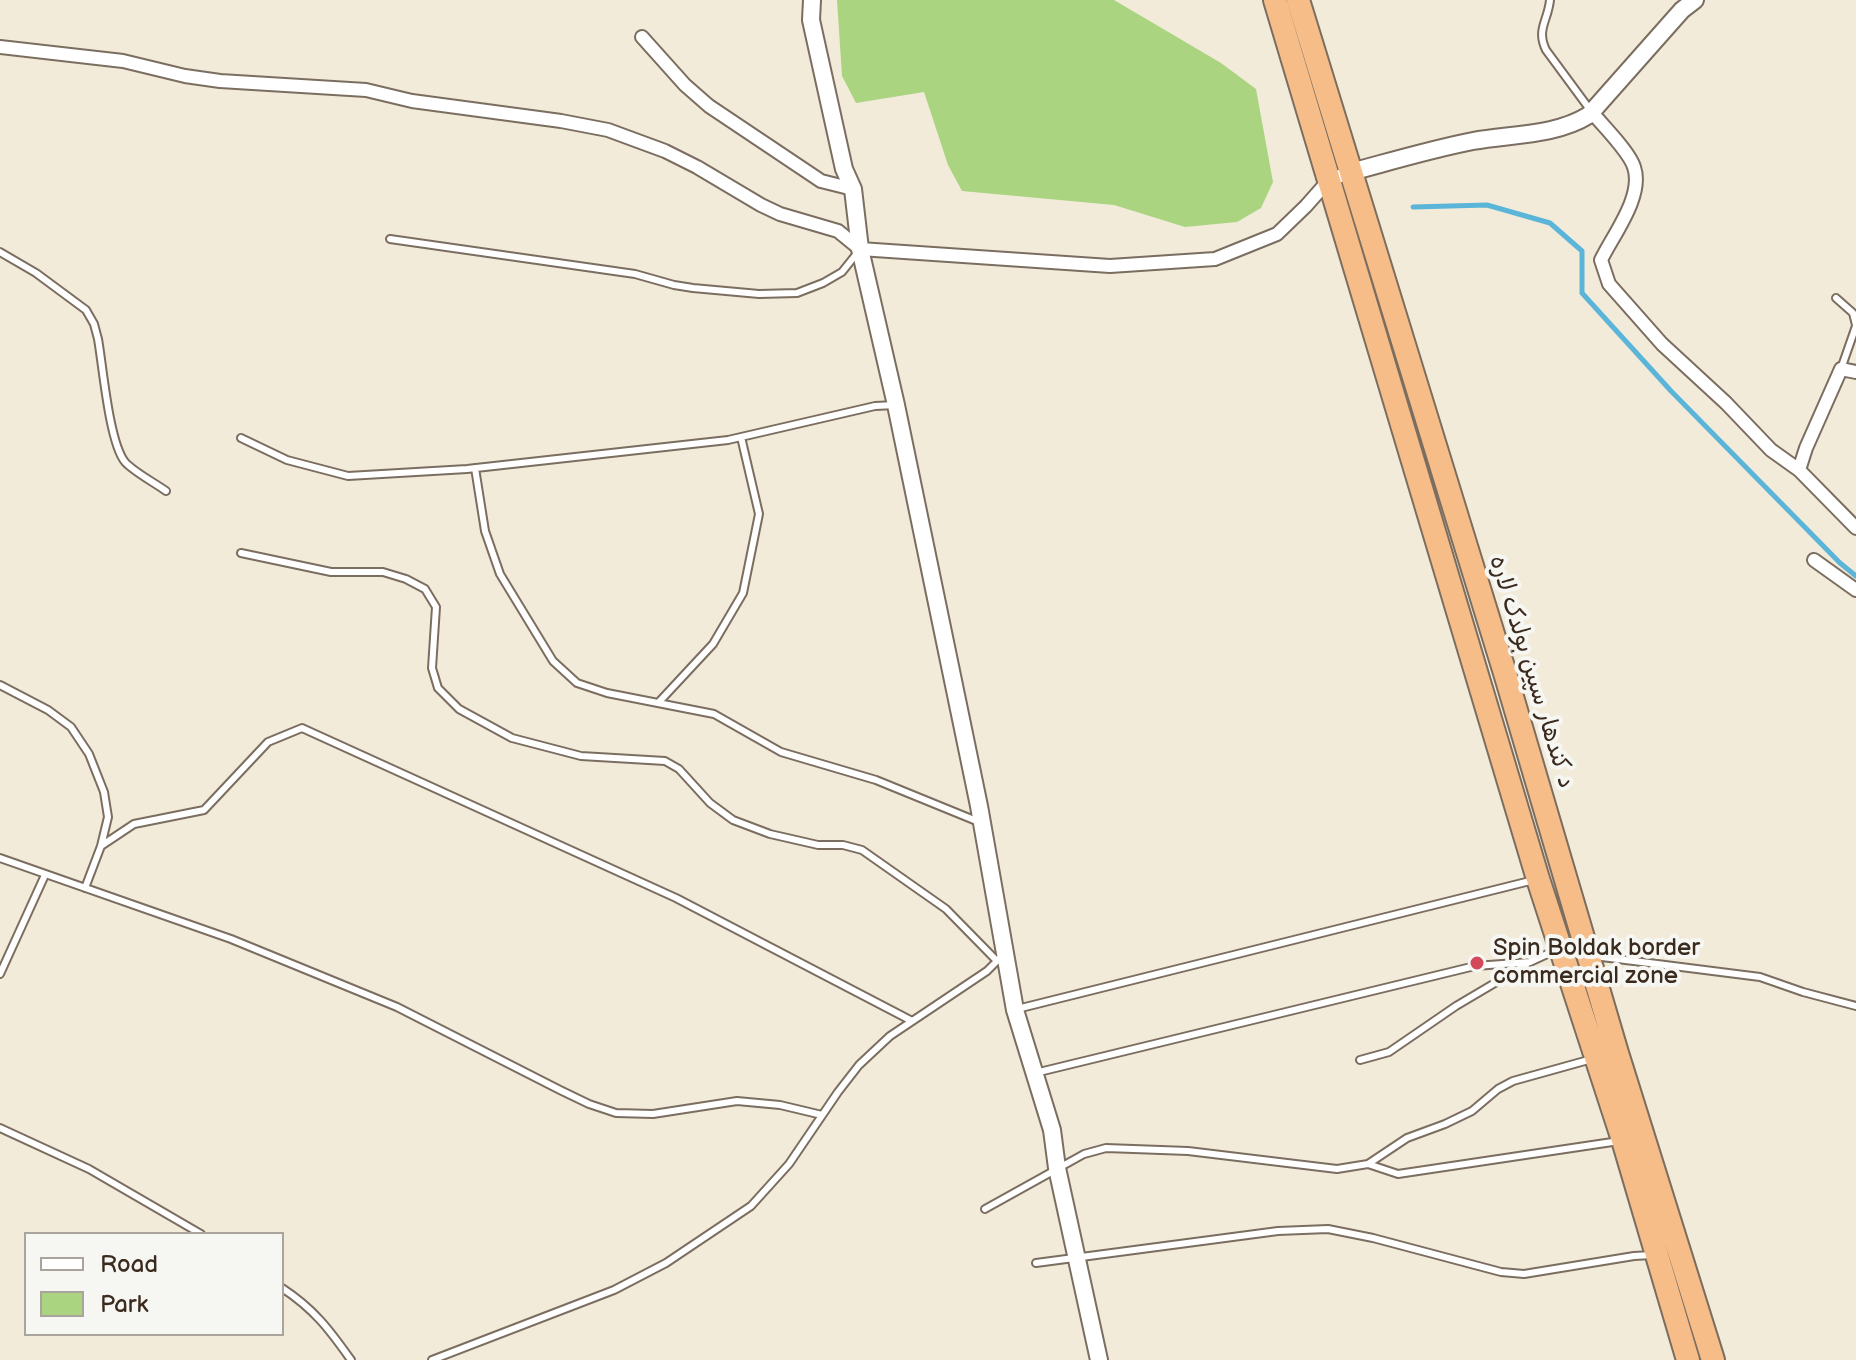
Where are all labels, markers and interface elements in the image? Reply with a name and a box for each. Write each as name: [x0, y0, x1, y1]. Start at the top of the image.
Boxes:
street label: د کندهار سپین بولدک لاره: [1482, 552, 1580, 792]
place label: Spin Boldak border commercial zone: [1493, 935, 1700, 991]
marker: Spin Boldak border commercial zone: [1468, 954, 1486, 972]
legend: [24, 1232, 284, 1336]
text: Road: [100, 1250, 158, 1279]
text: Park: [100, 1290, 148, 1319]

